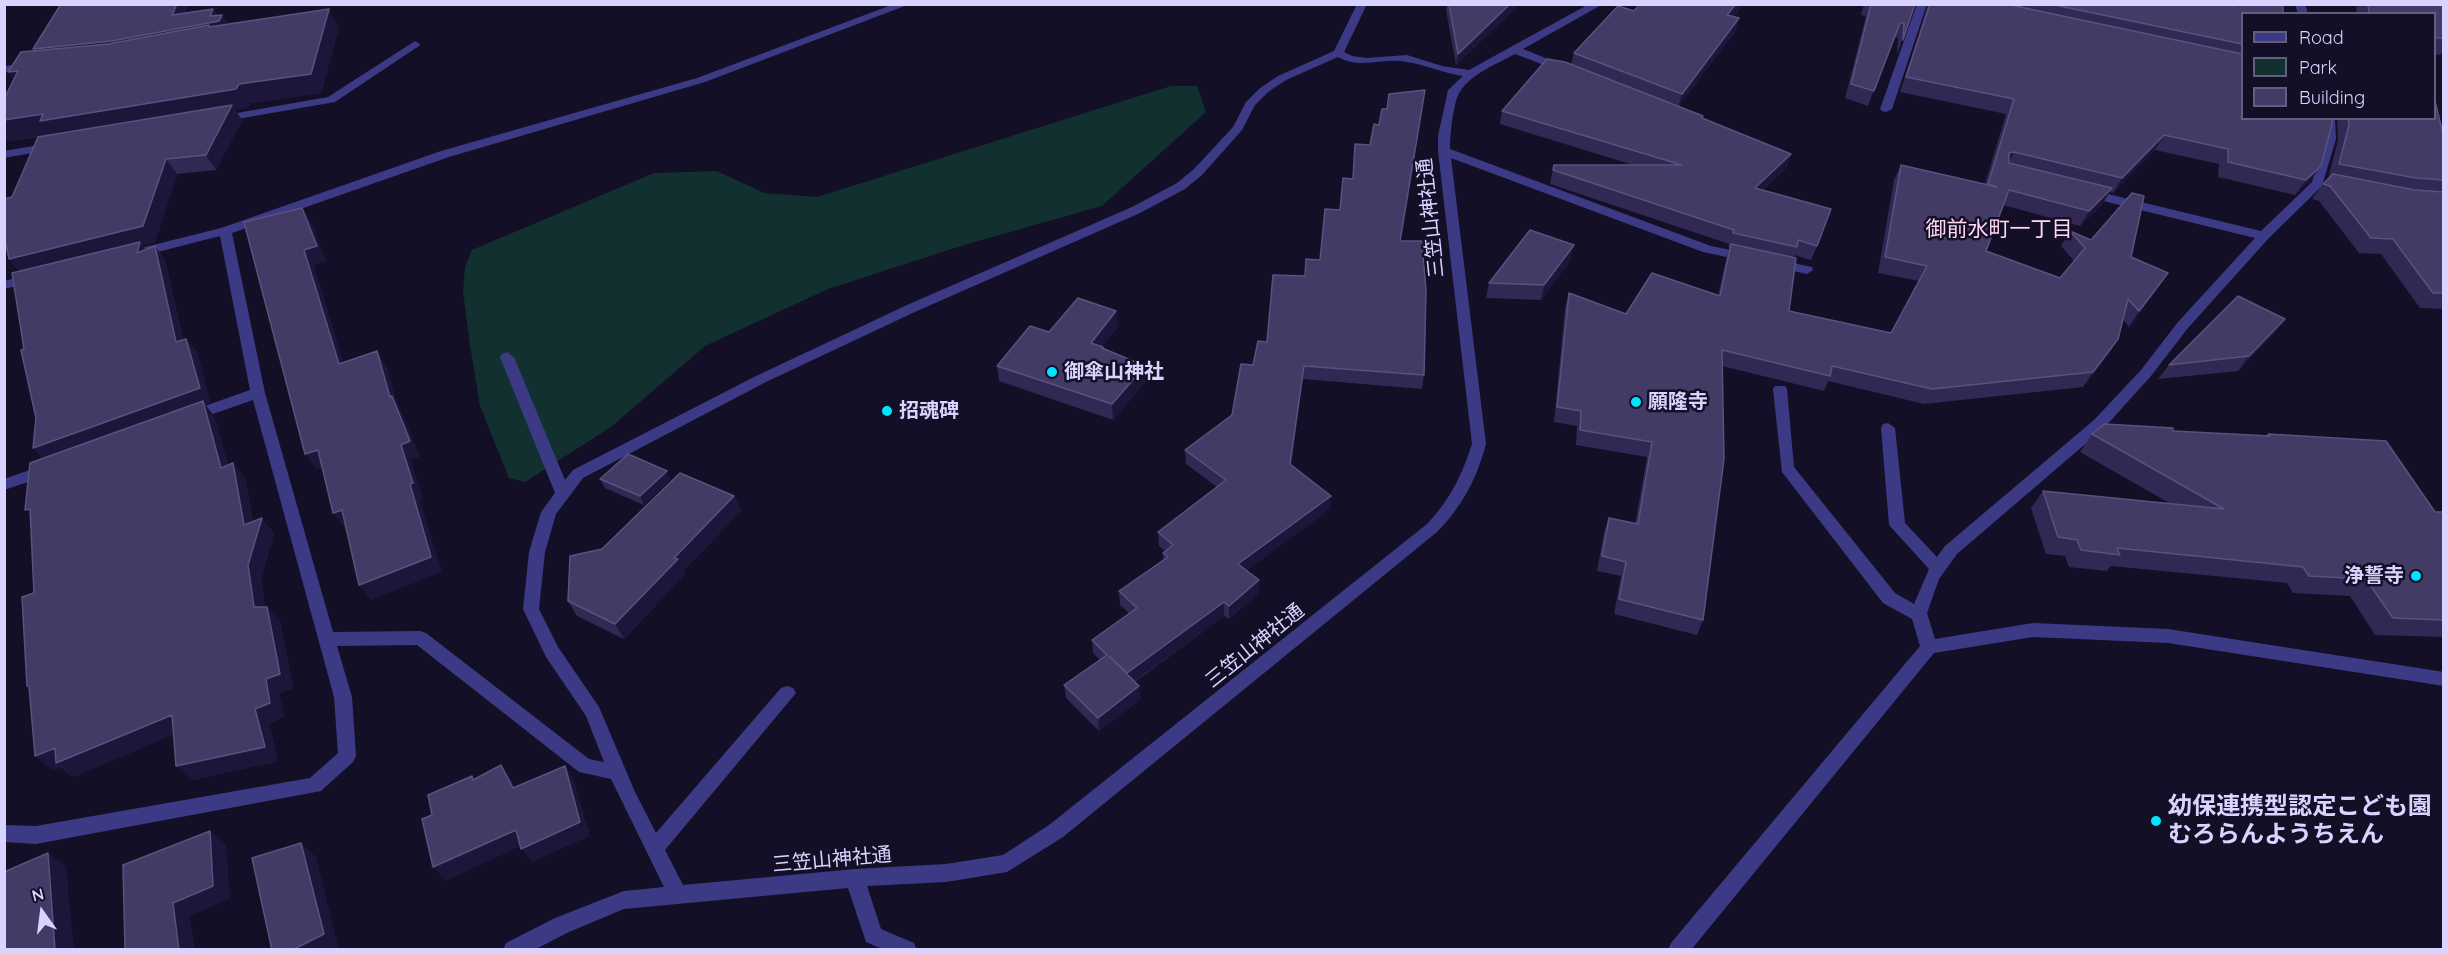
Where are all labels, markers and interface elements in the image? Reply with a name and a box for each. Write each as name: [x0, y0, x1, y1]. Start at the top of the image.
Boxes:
legend: [2241, 12, 2436, 120]
text: Road: [2299, 26, 2344, 49]
text: Park: [2299, 56, 2337, 79]
text: Building: [2299, 86, 2365, 109]
street label: 三笠山神社通: [1413, 157, 1449, 279]
district label: 御前水町一丁目: [1926, 217, 2072, 243]
place label: 御傘山神社: [1064, 360, 1164, 384]
marker: 御傘山神社: [1045, 365, 1059, 379]
place label: 願隆寺: [1648, 390, 1708, 414]
marker: 願隆寺: [1629, 395, 1643, 409]
place label: 招魂碑: [899, 399, 959, 423]
marker: 招魂碑: [880, 404, 894, 418]
place label: 浄誓寺: [2344, 564, 2404, 588]
marker: 浄誓寺: [2409, 569, 2423, 583]
street label: 三笠山神社通: [1201, 599, 1309, 693]
place label: 幼保連携型認定こども園 むろらんようちえん: [2168, 793, 2432, 849]
marker: 幼保連携型認定こども園 むろらんようちえん: [2149, 814, 2163, 828]
street label: 三笠山神社通: [771, 843, 893, 877]
north arrow: [12, 882, 72, 942]
text: N: [30, 883, 46, 906]

